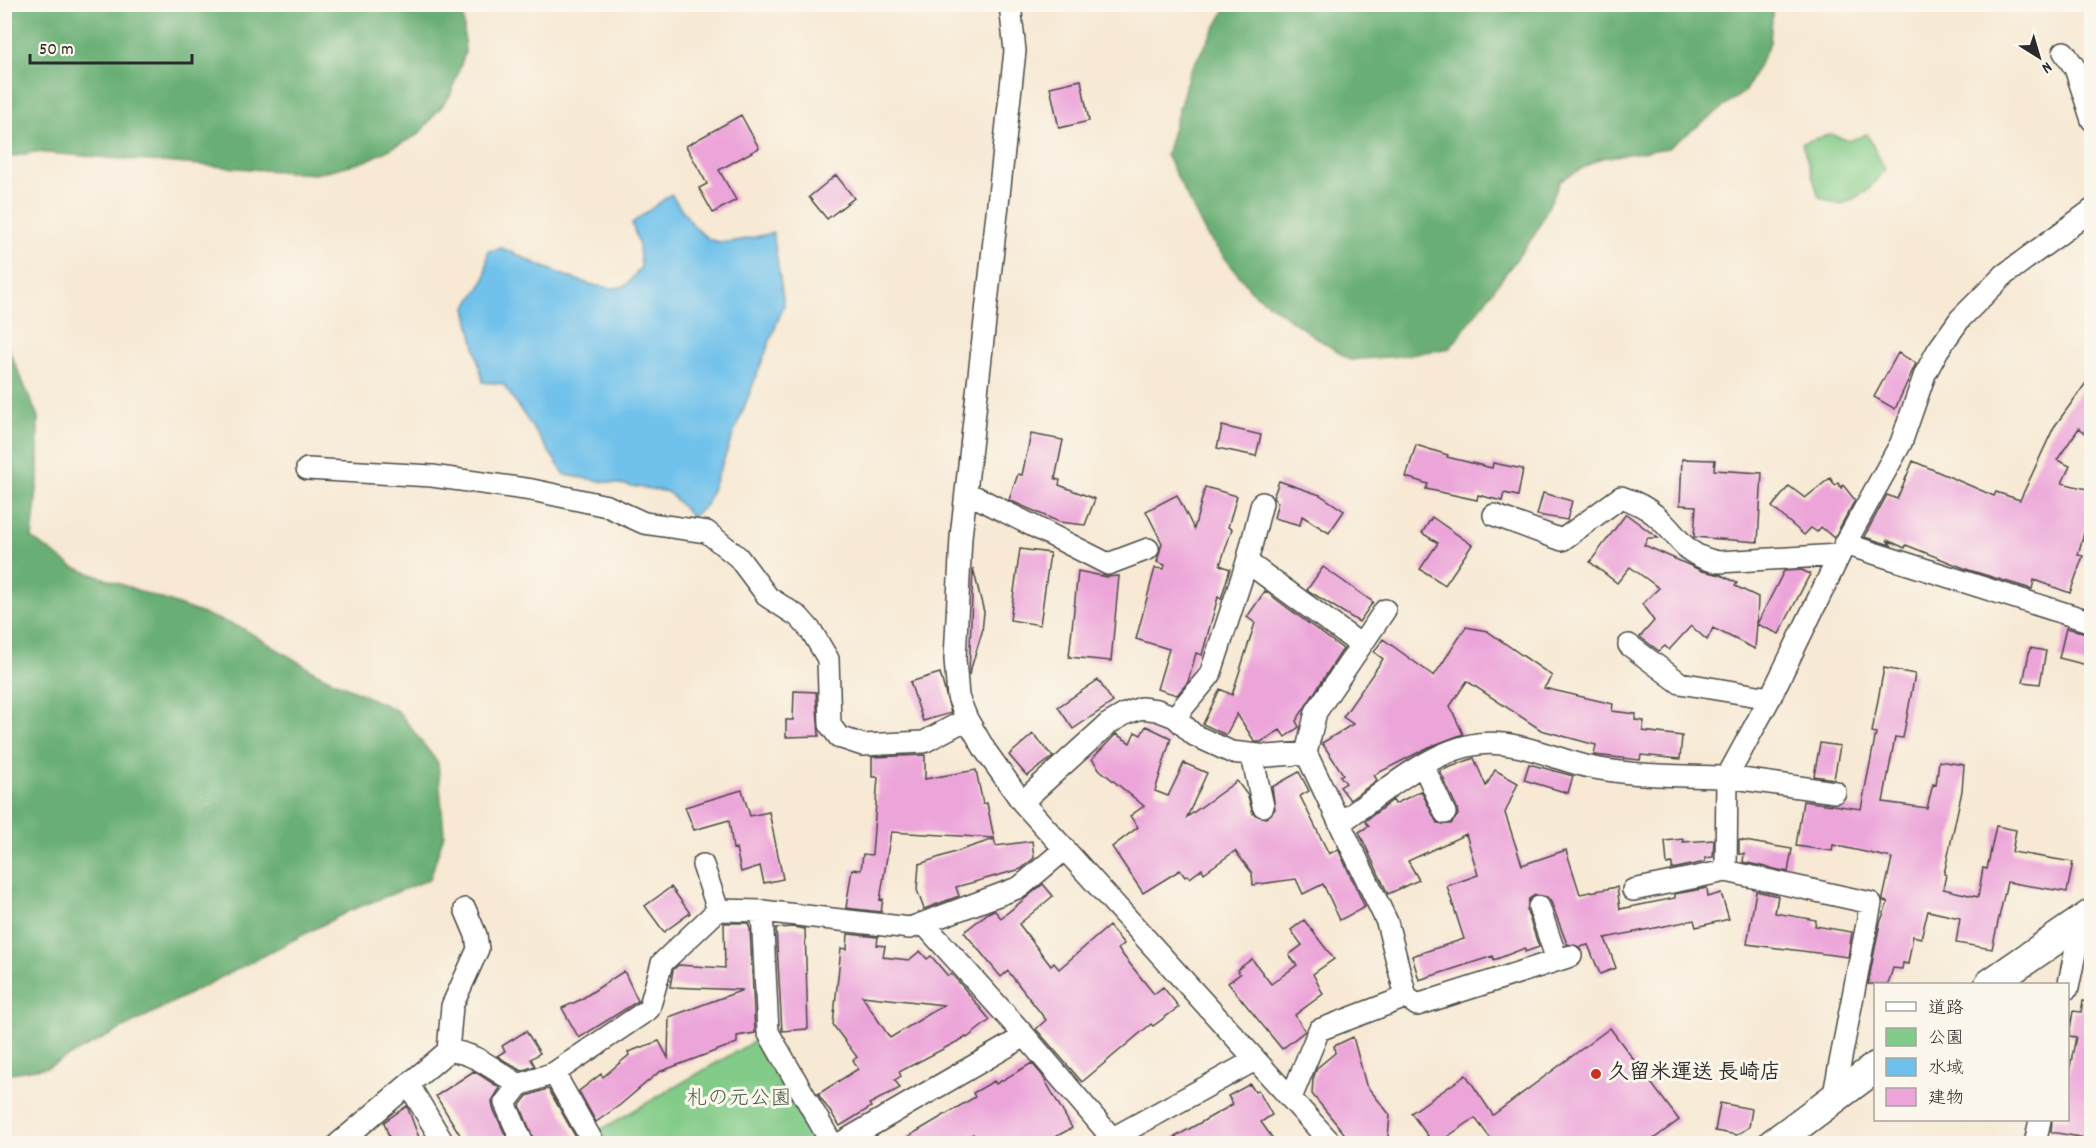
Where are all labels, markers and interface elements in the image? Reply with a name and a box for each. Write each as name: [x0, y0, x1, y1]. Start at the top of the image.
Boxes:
scale bar: [30, 27, 192, 65]
north arrow: [2009, 27, 2069, 87]
text: 50 m: [39, 38, 74, 63]
text: N: [2036, 55, 2057, 79]
legend: [1874, 983, 2069, 1121]
text: 道路: [1928, 997, 1964, 1022]
text: 公園: [1928, 1027, 1964, 1052]
text: 水域: [1928, 1057, 1964, 1082]
place label: 久留米運送 長崎店: [1608, 1059, 1781, 1089]
marker: 久留米運送 長崎店: [1589, 1067, 1603, 1081]
park label: 札の元公園: [687, 1085, 792, 1115]
text: 建物: [1928, 1087, 1964, 1112]

